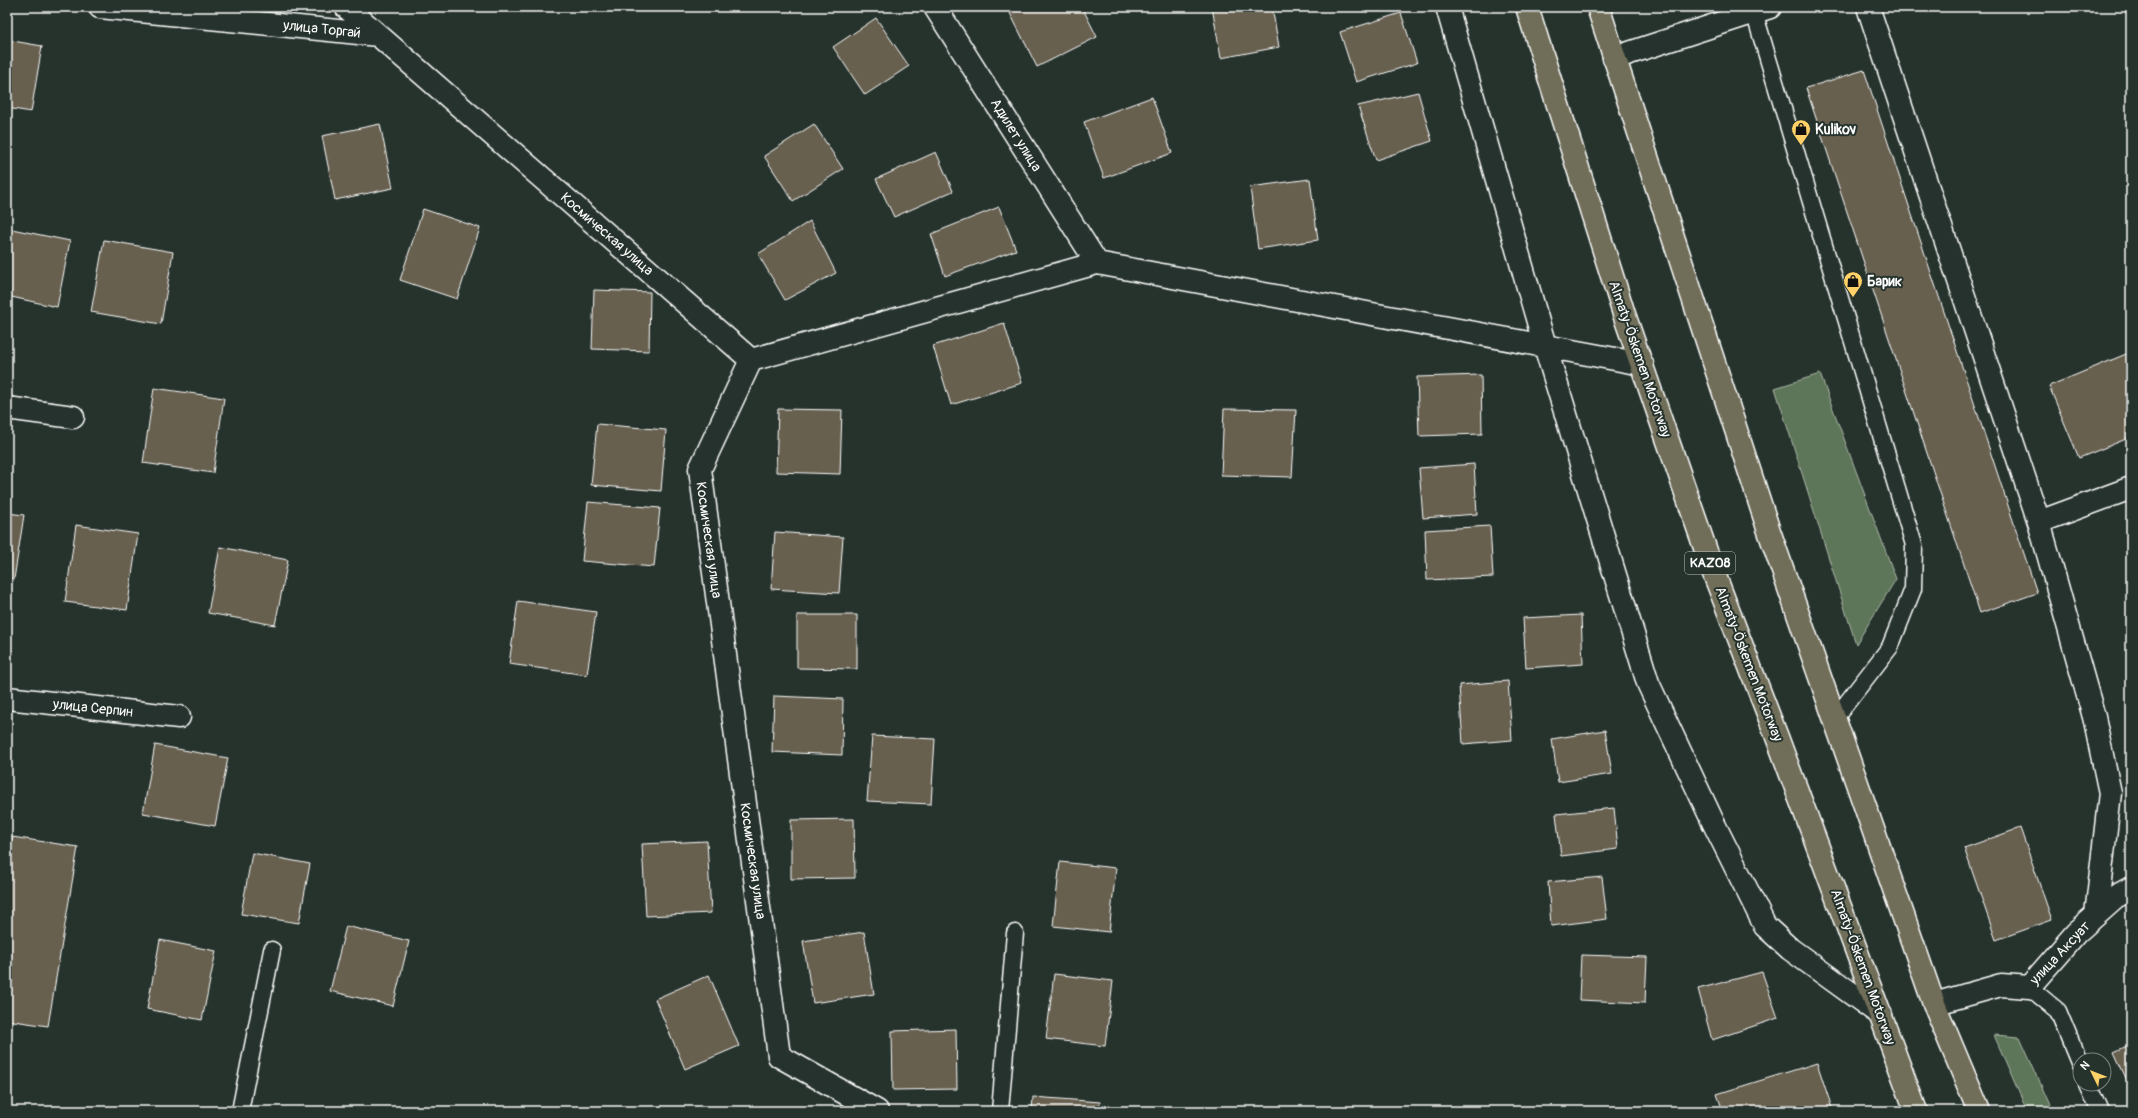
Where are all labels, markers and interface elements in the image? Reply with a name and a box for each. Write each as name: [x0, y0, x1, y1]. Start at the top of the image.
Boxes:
street label: улица Торгай: [281, 16, 362, 42]
street label: Адилет улица: [987, 95, 1045, 175]
shop icon: Kulikov: [1790, 118, 1812, 146]
place label: Kulikov: [1815, 121, 1857, 138]
street label: Космическая улица: [557, 189, 657, 279]
shop icon: Барик: [1842, 270, 1864, 298]
place label: Барик: [1867, 273, 1902, 290]
street label: Almaty-Öskemen Motorway: [1605, 278, 1676, 440]
street label: Космическая улица: [692, 481, 726, 599]
road number: KAZ08: [1685, 552, 1735, 574]
street label: Almaty-Öskemen Motorway: [1712, 584, 1787, 744]
street label: улица Серпин: [51, 695, 134, 721]
street label: Космическая улица: [736, 802, 770, 920]
street label: Almaty-Öskemen Motorway: [1827, 886, 1900, 1047]
street label: улица Аксуат: [2026, 918, 2094, 989]
north arrow: [2072, 1052, 2112, 1092]
text: N: [2078, 1058, 2093, 1073]

